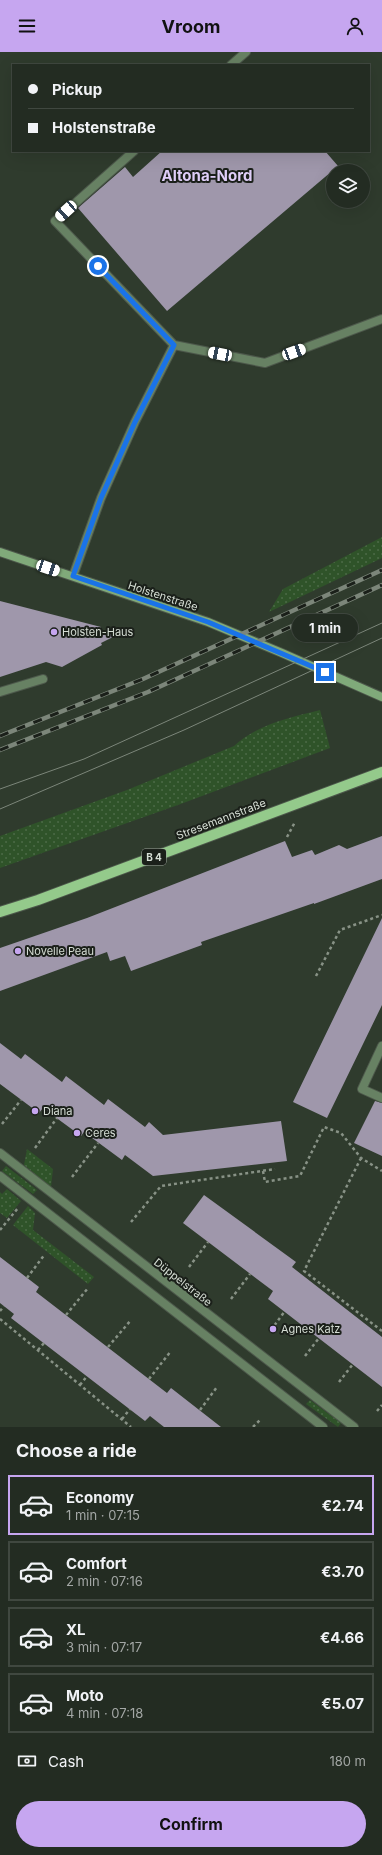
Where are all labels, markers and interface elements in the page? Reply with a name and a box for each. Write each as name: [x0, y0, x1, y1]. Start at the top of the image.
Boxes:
icon: menu: [16, 15, 38, 37]
icon: person: [344, 15, 366, 37]
text: Vroom: [162, 16, 220, 37]
text: Pickup: [52, 80, 102, 99]
text: Holstenstraße: [52, 118, 156, 137]
map controls: [326, 164, 370, 208]
button: layers: [326, 164, 370, 208]
district label: Altona-Nord: [162, 166, 252, 185]
car: [53, 199, 79, 223]
route start: [89, 257, 107, 275]
car: [281, 342, 307, 362]
car: [207, 346, 233, 362]
car: [35, 558, 61, 578]
street label: Holstenstraße: [126, 578, 200, 614]
callout: 1 min: [292, 614, 358, 642]
text: 1 min: [309, 620, 341, 636]
place label: Holsten-Haus: [62, 625, 134, 639]
marker: Holsten-Haus: [49, 627, 59, 637]
route end: [316, 663, 334, 681]
street label: Stresemannstraße: [174, 795, 268, 843]
road number: B 4: [142, 849, 166, 865]
place label: Novelle Peau: [26, 944, 94, 958]
marker: Novelle Peau: [13, 946, 23, 956]
place label: Diana: [43, 1104, 72, 1118]
marker: Diana: [30, 1106, 40, 1116]
place label: Ceres: [85, 1126, 116, 1140]
marker: Ceres: [72, 1128, 82, 1138]
street label: Düppelstraße: [151, 1255, 215, 1309]
place label: Agnes Katz: [281, 1322, 340, 1336]
marker: Agnes Katz: [268, 1324, 278, 1334]
text: Choose a ride: [16, 1440, 137, 1461]
icon: car: [18, 1487, 54, 1523]
text: Economy: [66, 1488, 134, 1507]
text: €2.74: [322, 1496, 364, 1515]
text: 1 min · 07:15: [66, 1507, 140, 1523]
icon: car: [18, 1553, 54, 1589]
text: Comfort: [66, 1554, 127, 1573]
text: €3.70: [321, 1562, 364, 1581]
text: 2 min · 07:16: [66, 1573, 143, 1589]
icon: car: [18, 1619, 54, 1655]
text: XL: [66, 1620, 86, 1639]
text: €4.66: [320, 1628, 364, 1647]
text: 3 min · 07:17: [66, 1639, 142, 1655]
icon: car: [18, 1685, 54, 1721]
text: Moto: [66, 1686, 104, 1705]
text: €5.07: [321, 1694, 364, 1713]
text: 4 min · 07:18: [66, 1705, 143, 1721]
icon: cash: [16, 1750, 38, 1772]
text: Cash: [48, 1752, 84, 1771]
text: 180 m: [329, 1753, 366, 1769]
button: Confirm: [16, 1801, 366, 1847]

